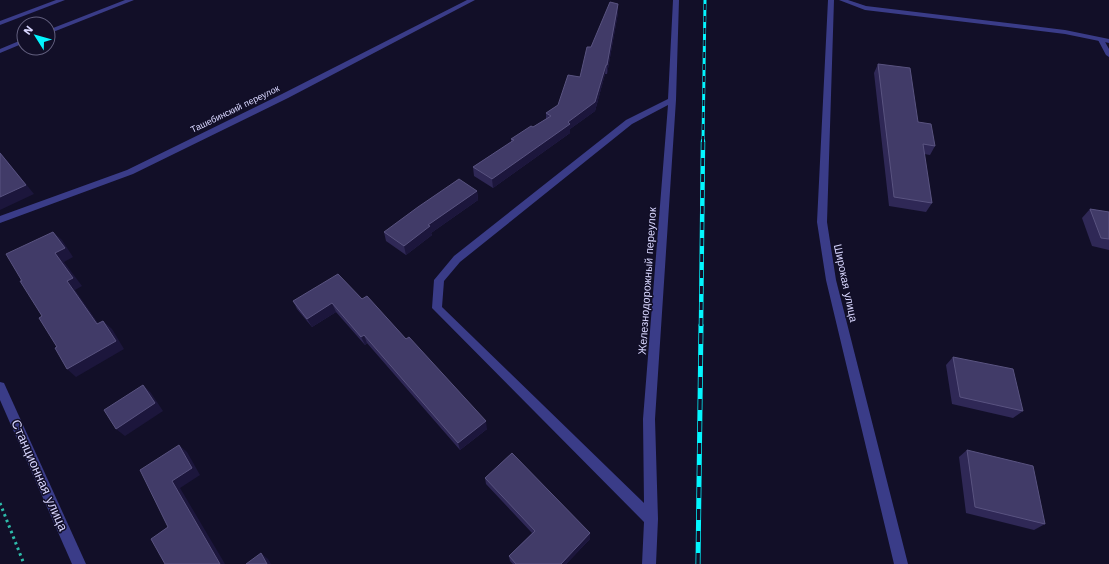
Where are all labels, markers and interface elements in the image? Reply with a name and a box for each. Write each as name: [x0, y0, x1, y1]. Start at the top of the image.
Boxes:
north arrow: [16, 16, 56, 56]
text: N: [21, 23, 36, 37]
street label: Ташебинский переулок: [189, 83, 281, 135]
street label: Железнодорожный переулок: [636, 207, 659, 355]
street label: Широкая улица: [831, 243, 860, 324]
street label: Станционная улица: [8, 417, 71, 534]

